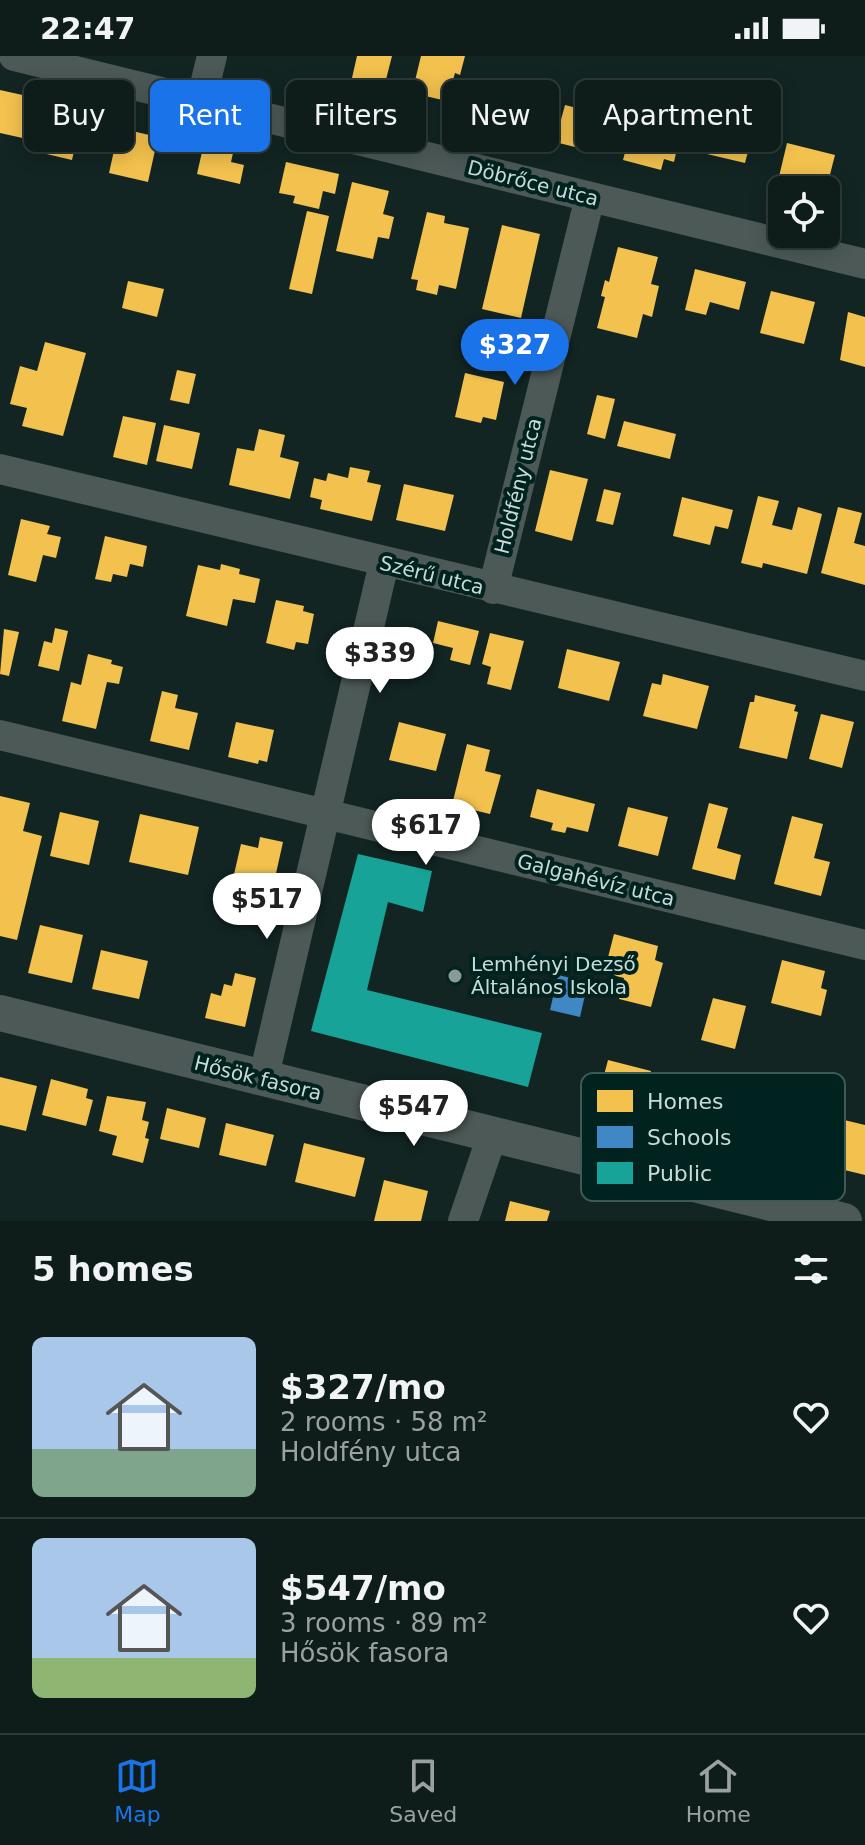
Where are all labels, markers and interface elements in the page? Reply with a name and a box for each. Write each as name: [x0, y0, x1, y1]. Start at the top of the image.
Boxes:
text: 22:47: [40, 11, 136, 46]
chip: Buy: [24, 80, 134, 152]
chip: Rent: [150, 80, 270, 152]
chip: Filters: [286, 80, 426, 152]
chip: New: [442, 80, 559, 152]
chip: Apartment: [575, 80, 781, 152]
street label: Döbrőce utca: [465, 155, 601, 211]
map controls: [768, 176, 840, 248]
button: locate: [768, 176, 840, 248]
pin: $327: [468, 319, 562, 387]
text: $327: [479, 330, 551, 360]
street label: Holdfény utca: [489, 415, 547, 557]
street label: Szérű utca: [377, 550, 487, 600]
pin: $339: [333, 627, 427, 695]
text: $339: [344, 638, 416, 668]
pin: $617: [379, 799, 473, 867]
text: $617: [390, 810, 462, 840]
street label: Galgahévíz utca: [515, 849, 677, 911]
pin: $517: [220, 873, 314, 941]
text: $517: [231, 884, 303, 914]
place label: Lemhényi Dezső Általános Iskola: [471, 952, 636, 999]
marker: Lemhényi Dezső Általános Iskola: [446, 967, 464, 985]
street label: Hősök fasora: [192, 1051, 324, 1105]
legend: [581, 1073, 845, 1201]
pin: $547: [367, 1080, 461, 1148]
text: Homes: [647, 1089, 723, 1114]
text: $547: [378, 1091, 450, 1121]
text: Schools: [647, 1125, 732, 1150]
text: Public: [647, 1161, 712, 1186]
icon: filters: [789, 1247, 833, 1291]
text: 5 homes: [32, 1249, 194, 1289]
text: $327/mo: [280, 1367, 446, 1407]
icon: home: [96, 1369, 192, 1465]
icon: heart: [789, 1395, 833, 1439]
text: 2 rooms · 58 m²: [280, 1407, 488, 1437]
text: Holdfény utca: [280, 1437, 461, 1467]
text: $547/mo: [280, 1568, 446, 1608]
icon: home: [96, 1570, 192, 1666]
icon: heart: [789, 1596, 833, 1640]
text: 3 rooms · 89 m²: [280, 1608, 488, 1638]
text: Hősök fasora: [280, 1638, 449, 1668]
tab: Map: [114, 1754, 161, 1827]
tab: Saved: [389, 1754, 457, 1827]
tab: Home: [686, 1754, 751, 1827]

